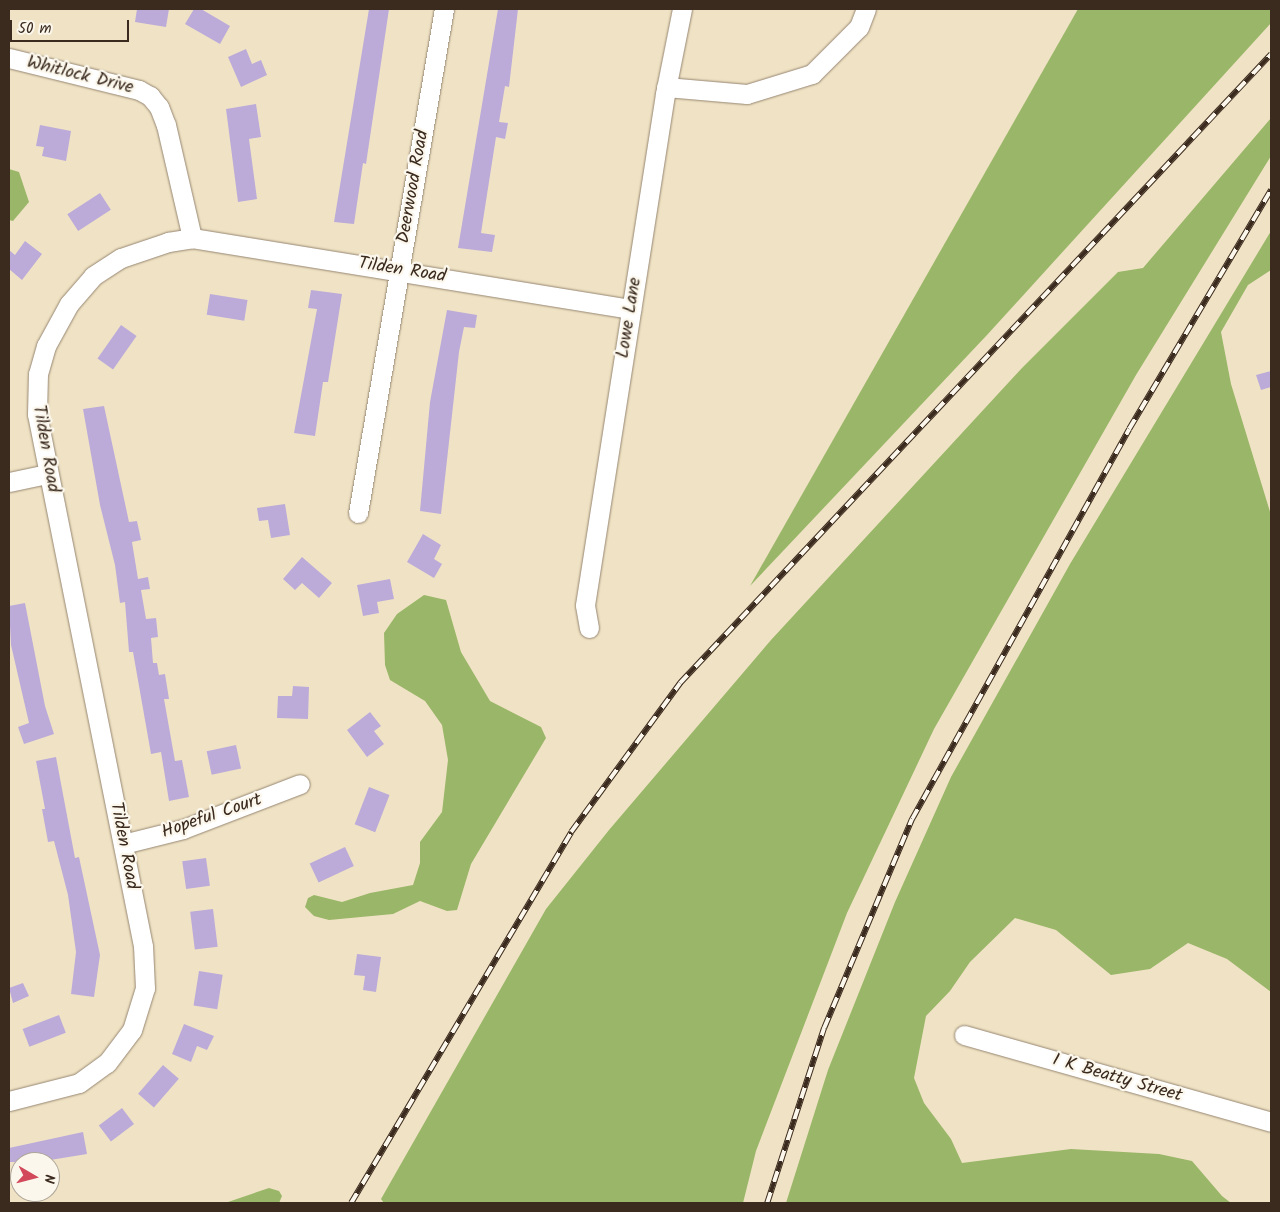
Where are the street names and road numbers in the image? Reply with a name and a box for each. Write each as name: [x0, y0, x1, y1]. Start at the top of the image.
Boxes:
street label: Whitlock Drive: [25, 52, 135, 100]
street label: Deerwood Road: [393, 129, 435, 245]
street label: Tilden Road: [357, 253, 447, 289]
street label: Lowe Lane: [613, 276, 647, 360]
street label: Tilden Road: [27, 404, 63, 494]
street label: Hopeful Court: [159, 790, 265, 844]
street label: Tilden Road: [104, 801, 142, 891]
street label: I K Beatty Street: [1050, 1050, 1184, 1108]

